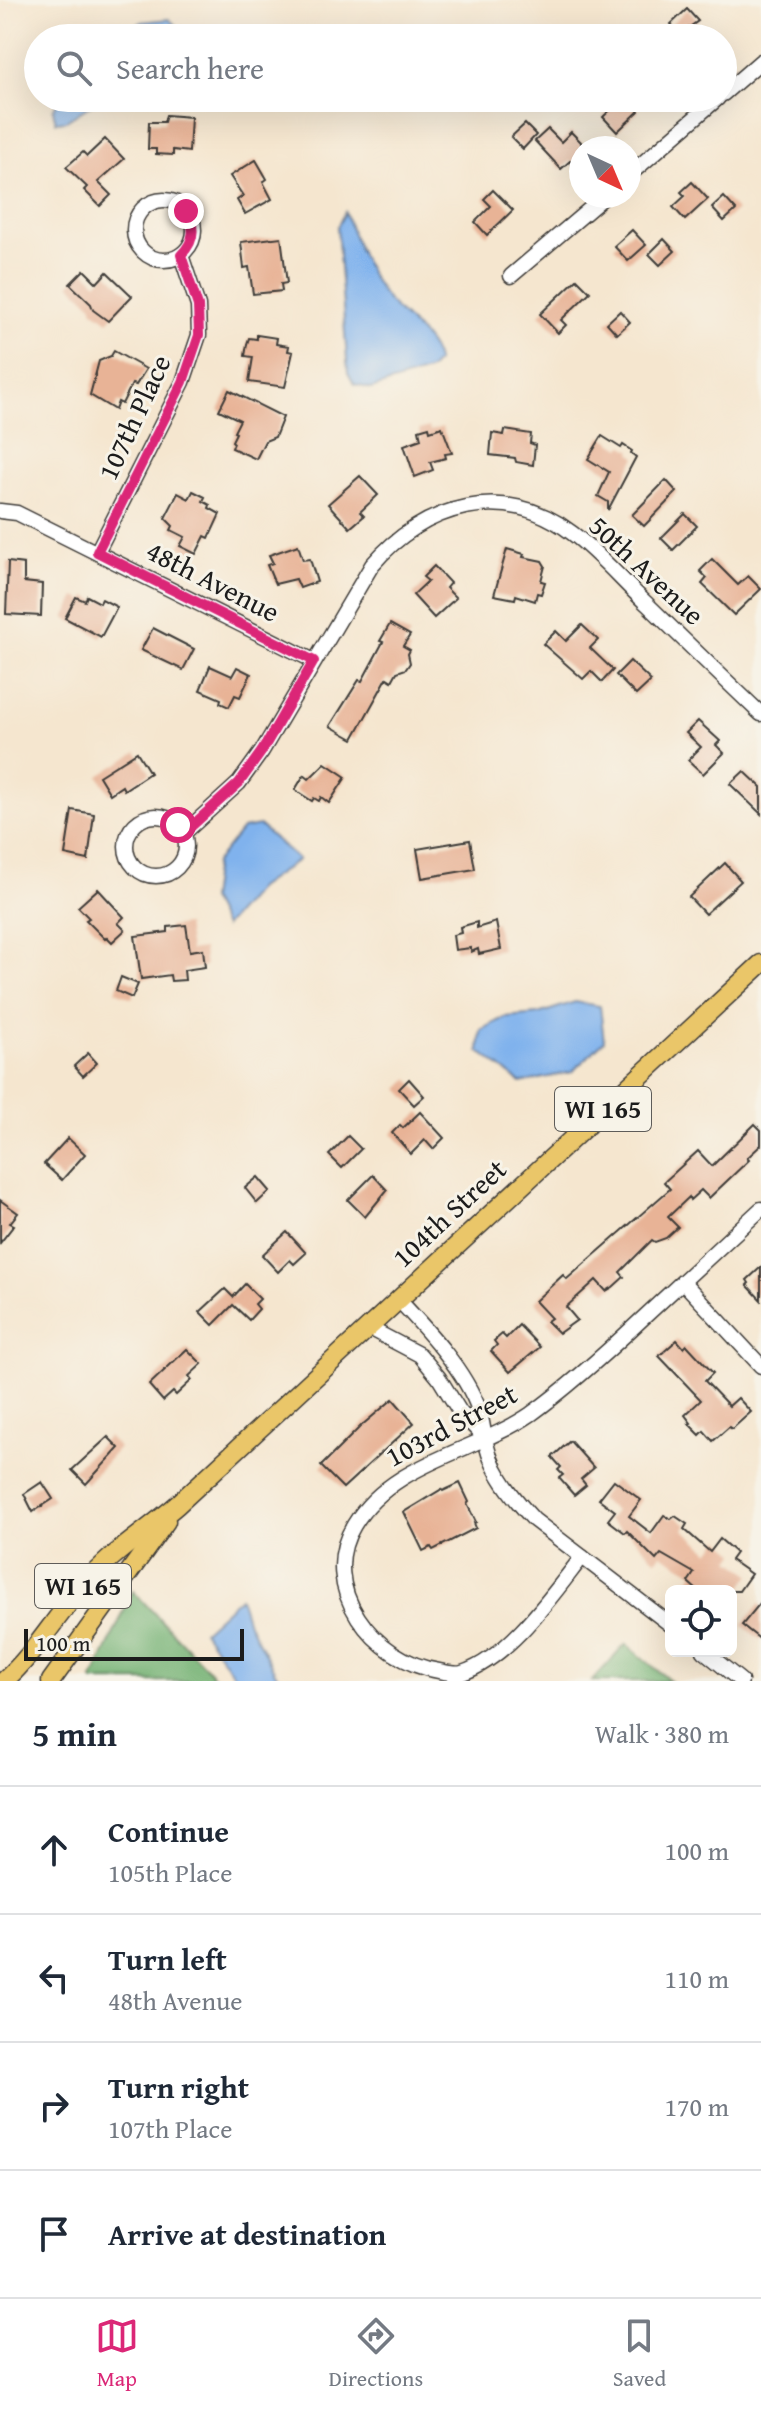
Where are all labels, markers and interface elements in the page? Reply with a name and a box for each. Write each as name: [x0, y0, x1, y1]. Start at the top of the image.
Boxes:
search box: [24, 24, 737, 112]
icon: search: [52, 46, 96, 90]
text: Search here: [116, 46, 264, 90]
north arrow: [569, 136, 641, 208]
route end: [168, 193, 204, 229]
street label: 107th Place: [87, 347, 180, 486]
street label: 50th Avenue: [580, 505, 714, 634]
street label: 48th Avenue: [139, 529, 287, 632]
route start: [160, 807, 196, 843]
road number: WI 165: [555, 1087, 651, 1131]
street label: 104th Street: [382, 1149, 515, 1276]
street label: 103rd Street: [378, 1373, 524, 1476]
road number: WI 165: [35, 1564, 131, 1608]
map controls: [665, 1585, 737, 1657]
button: locate: [665, 1585, 737, 1657]
scale bar: [24, 1625, 244, 1661]
text: 100 m: [36, 1627, 91, 1659]
text: 5 min: [32, 1709, 117, 1758]
text: Walk · 380 m: [595, 1714, 729, 1753]
text: Continue: [108, 1809, 229, 1853]
icon: ahead: [32, 1828, 76, 1872]
text: 100 m: [664, 1831, 729, 1870]
text: 105th Place: [108, 1853, 232, 1892]
text: Turn left: [108, 1937, 227, 1981]
icon: left: [32, 1956, 76, 2000]
text: 110 m: [664, 1959, 729, 1998]
text: 48th Avenue: [108, 1981, 242, 2020]
text: Turn right: [108, 2065, 249, 2109]
icon: right: [32, 2084, 76, 2128]
text: 170 m: [664, 2087, 729, 2126]
text: 107th Place: [108, 2109, 232, 2148]
icon: arrive: [32, 2212, 76, 2256]
text: Arrive at destination: [108, 2212, 386, 2256]
tab: Map: [95, 2314, 139, 2394]
tab: Directions: [329, 2314, 423, 2394]
tab: Saved: [613, 2314, 666, 2394]

